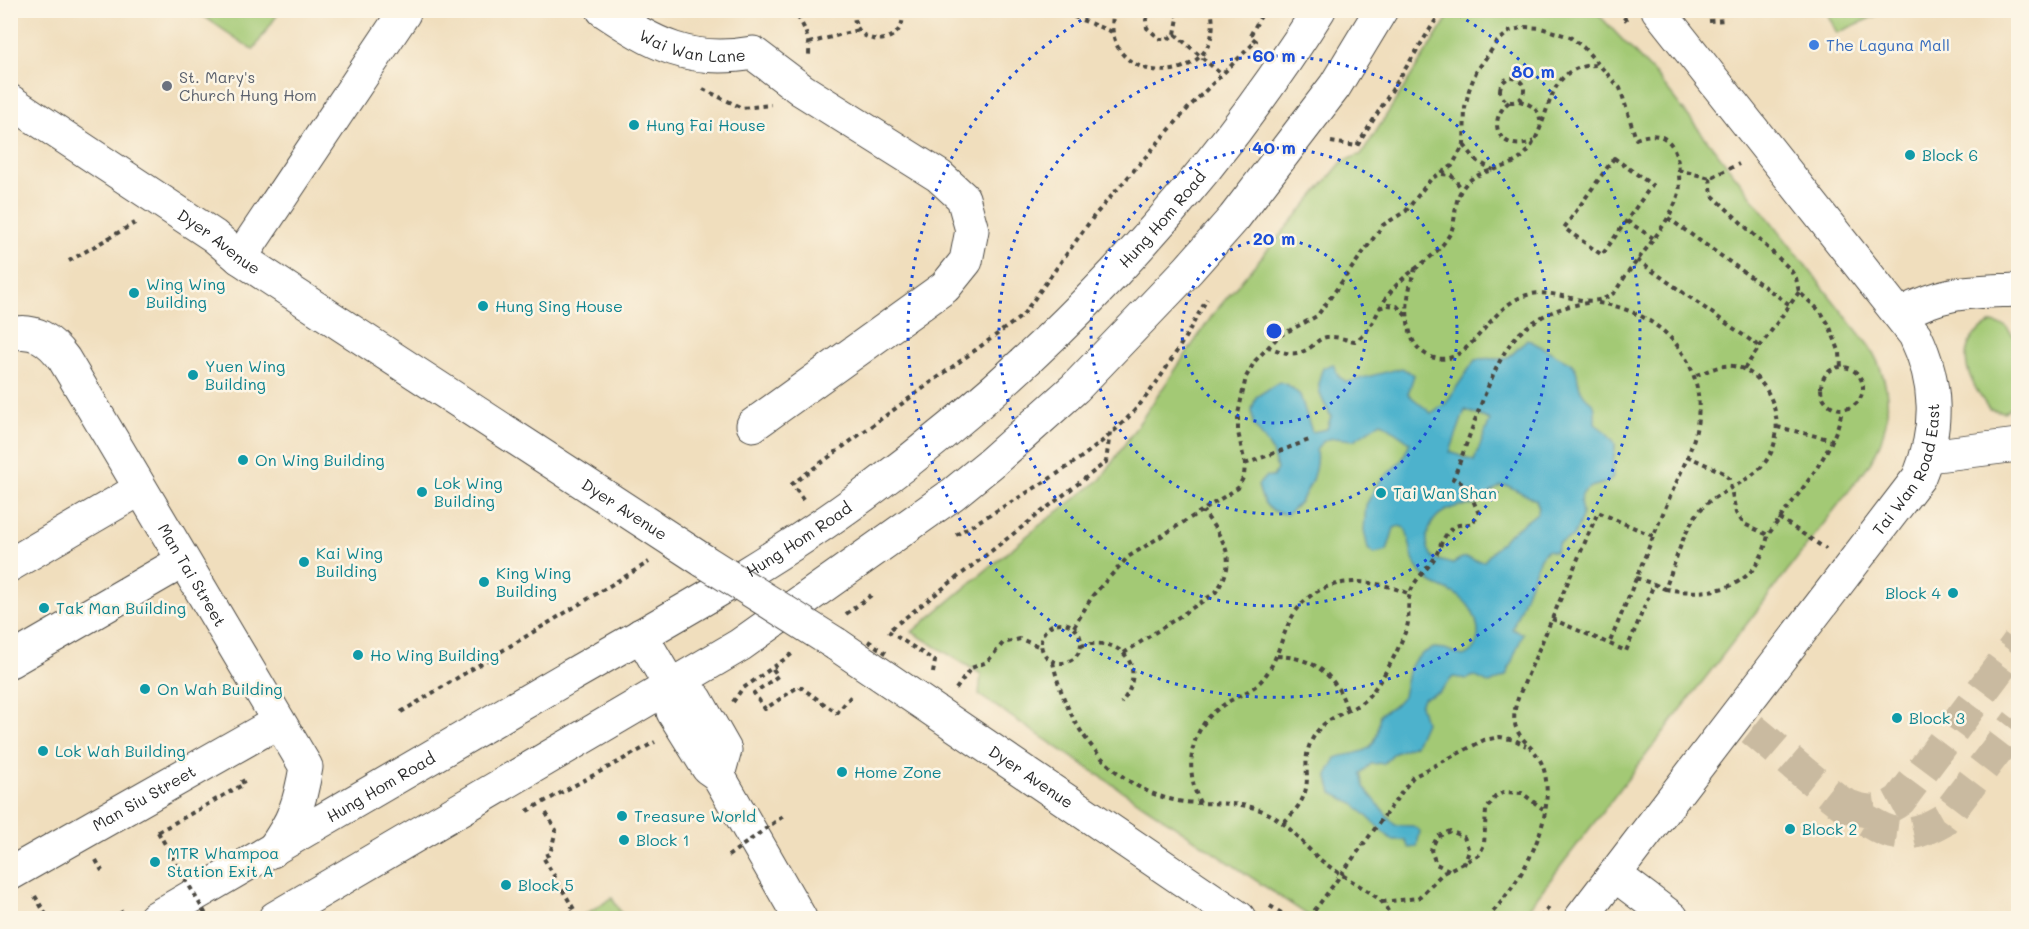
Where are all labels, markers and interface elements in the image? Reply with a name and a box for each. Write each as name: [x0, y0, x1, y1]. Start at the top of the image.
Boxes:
street label: Wai Wan Lane: [636, 24, 746, 66]
place label: The Laguna Mall: [1826, 34, 1950, 55]
marker: The Laguna Mall: [1807, 38, 1821, 52]
text: 60 m: [1252, 43, 1296, 67]
text: 80 m: [1511, 59, 1555, 83]
place label: St. Mary's Church Hung Hom: [179, 66, 317, 105]
marker: St. Mary's Church Hung Hom: [160, 79, 174, 93]
place label: Hung Fai House: [646, 114, 766, 135]
marker: Hung Fai House: [627, 118, 641, 132]
text: 40 m: [1252, 135, 1296, 159]
place label: Block 6: [1922, 144, 1978, 165]
marker: Block 6: [1903, 148, 1917, 162]
street label: Hung Hom Road: [1114, 166, 1210, 272]
street label: Dyer Avenue: [174, 204, 265, 279]
text: 20 m: [1253, 226, 1295, 250]
place label: Wing Wing Building: [146, 273, 225, 312]
marker: Wing Wing Building: [127, 286, 141, 300]
place label: Hung Sing House: [495, 295, 623, 316]
marker: Hung Sing House: [476, 299, 490, 313]
centre of rings: [1264, 321, 1284, 341]
place label: Yuen Wing Building: [205, 355, 285, 394]
marker: Yuen Wing Building: [186, 368, 200, 382]
street label: Tai Wan Road East: [1867, 403, 1943, 539]
place label: On Wing Building: [255, 449, 385, 470]
marker: On Wing Building: [236, 453, 250, 467]
place label: Lok Wing Building: [434, 472, 503, 511]
street label: Dyer Avenue: [578, 473, 672, 544]
place label: Tai Wan Shan: [1393, 482, 1497, 503]
marker: Lok Wing Building: [415, 485, 429, 499]
marker: Tai Wan Shan: [1374, 486, 1388, 500]
street label: Hung Hom Road: [742, 496, 855, 581]
street label: Man Tai Street: [154, 519, 231, 630]
place label: Kai Wing Building: [316, 542, 383, 581]
marker: Kai Wing Building: [297, 555, 311, 569]
place label: King Wing Building: [496, 562, 571, 601]
marker: King Wing Building: [477, 575, 491, 589]
place label: Block 4: [1885, 582, 1942, 603]
marker: Block 4: [1946, 586, 1960, 600]
place label: Tak Man Building: [56, 597, 186, 618]
marker: Tak Man Building: [37, 601, 51, 615]
place label: Ho Wing Building: [370, 644, 499, 665]
marker: Ho Wing Building: [351, 648, 365, 662]
place label: On Wah Building: [157, 678, 283, 699]
marker: On Wah Building: [138, 682, 152, 696]
place label: Block 3: [1909, 707, 1965, 728]
marker: Block 3: [1890, 711, 1904, 725]
place label: Lok Wah Building: [55, 740, 185, 761]
street label: Dyer Avenue: [985, 740, 1078, 812]
marker: Lok Wah Building: [36, 744, 50, 758]
street label: Hung Hom Road: [322, 747, 439, 826]
street label: Man Siu Street: [88, 760, 199, 835]
place label: Home Zone: [854, 761, 942, 782]
marker: Home Zone: [835, 765, 849, 779]
place label: Treasure World: [634, 805, 756, 826]
marker: Treasure World: [615, 809, 629, 823]
place label: Block 2: [1802, 818, 1857, 839]
marker: Block 2: [1783, 822, 1797, 836]
place label: Block 1: [636, 829, 690, 850]
marker: Block 1: [617, 833, 631, 847]
place label: MTR Whampoa Station Exit A: [167, 842, 279, 881]
marker: MTR Whampoa Station Exit A: [148, 855, 162, 869]
place label: Block 5: [518, 874, 574, 895]
marker: Block 5: [499, 878, 513, 892]

